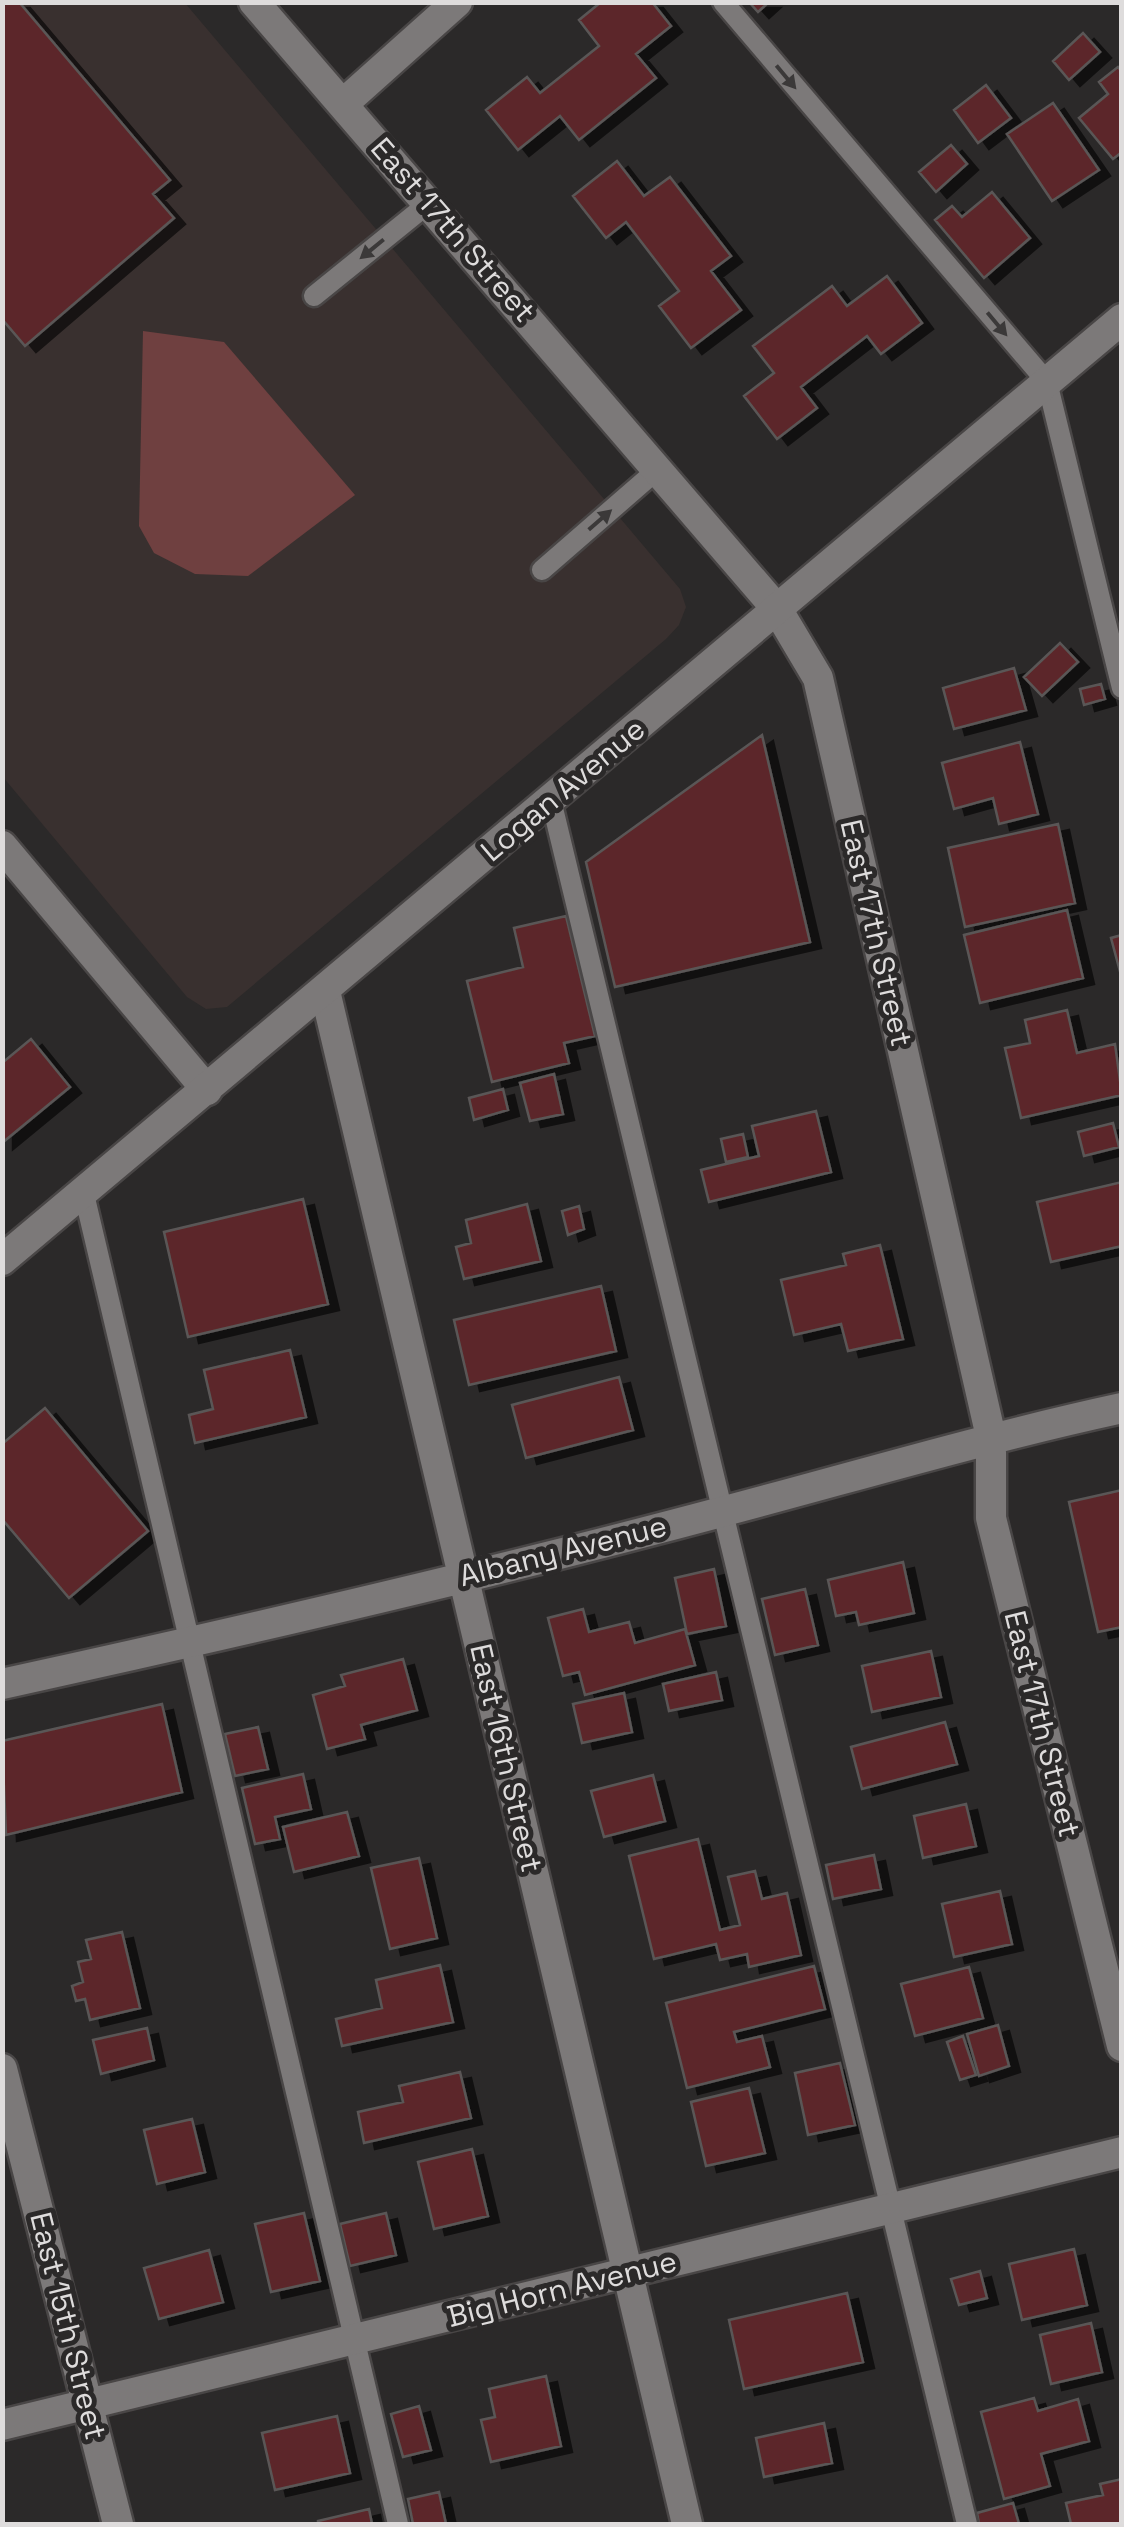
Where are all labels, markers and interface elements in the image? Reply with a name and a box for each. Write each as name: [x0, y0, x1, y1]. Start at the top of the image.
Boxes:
one-way arrow: [775, 64, 797, 89]
street label: East 17th Street: [363, 129, 544, 330]
one-way arrow: [359, 238, 384, 259]
one-way arrow: [986, 311, 1008, 336]
one-way arrow: [587, 509, 612, 531]
street label: Logan Avenue: [472, 709, 653, 870]
street label: East 17th Street: [831, 815, 922, 1050]
street label: Albany Avenue: [455, 1506, 671, 1595]
street label: East 17th Street: [995, 1607, 1089, 1841]
street label: East 16th Street: [461, 1640, 552, 1876]
street label: East 15th Street: [21, 2208, 116, 2444]
street label: Big Horn Avenue: [443, 2241, 681, 2336]

